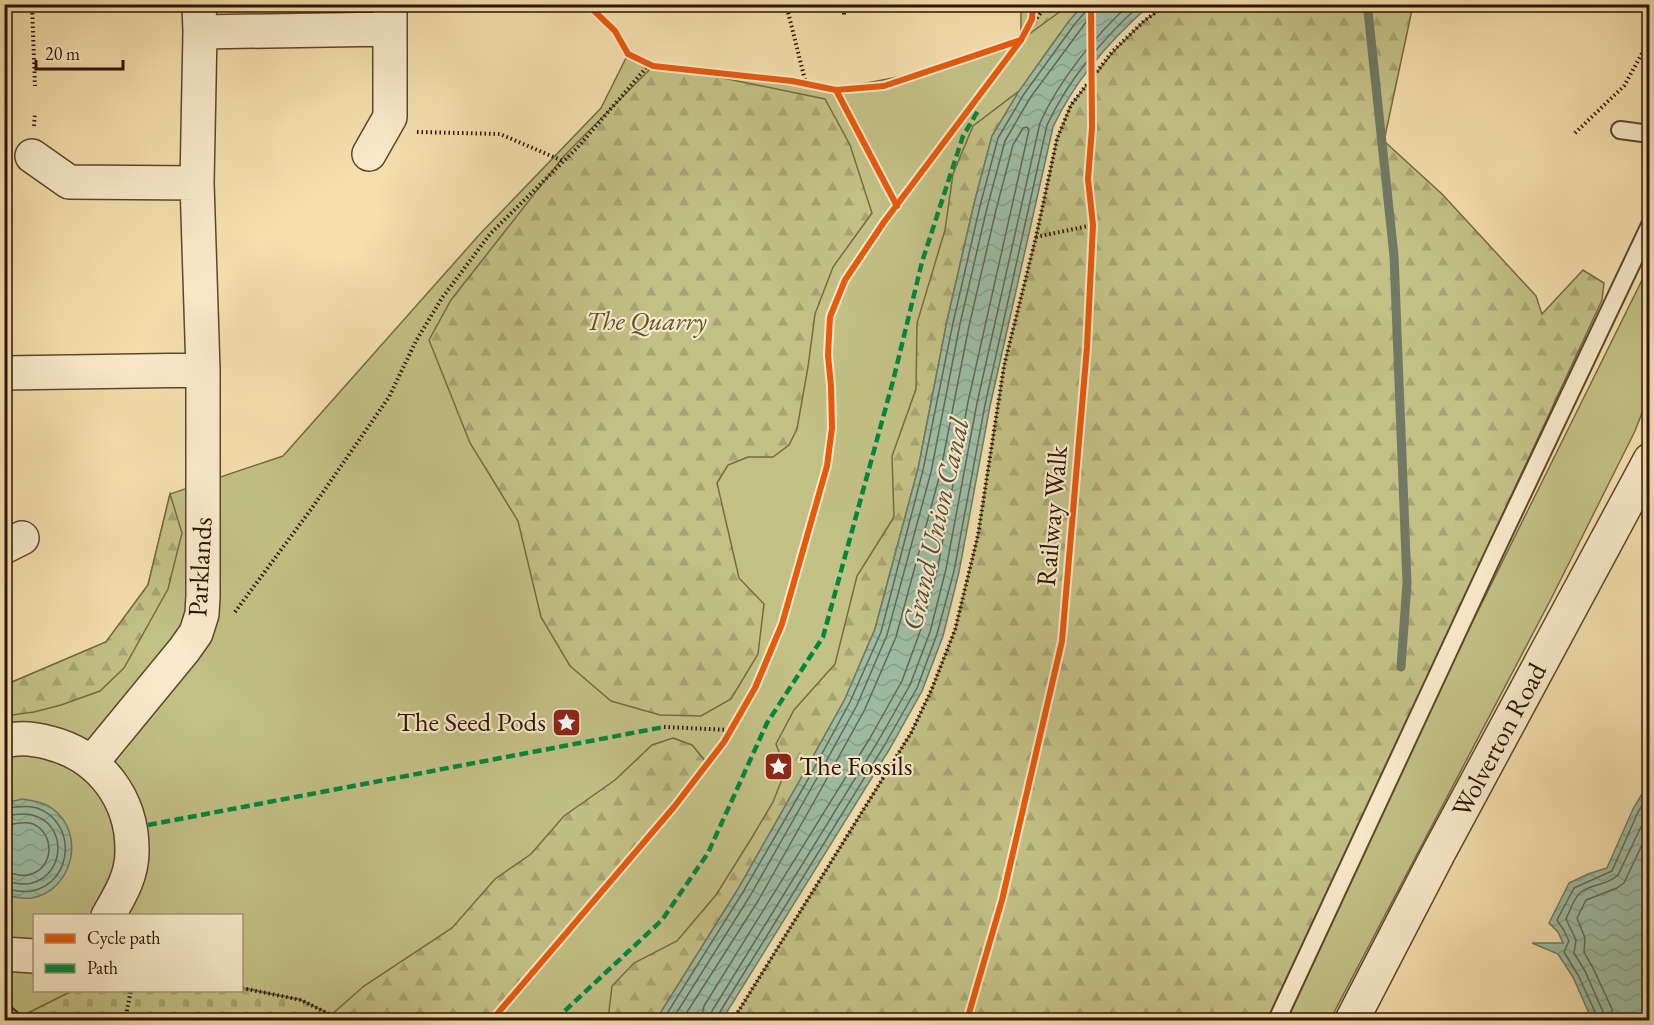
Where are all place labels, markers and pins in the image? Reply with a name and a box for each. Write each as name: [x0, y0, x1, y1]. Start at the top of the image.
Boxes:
place label: The Seed Pods: [397, 704, 546, 739]
place icon: The Seed Pods: [551, 706, 583, 738]
place label: The Fossils: [799, 748, 913, 783]
place icon: The Fossils: [762, 750, 794, 782]

